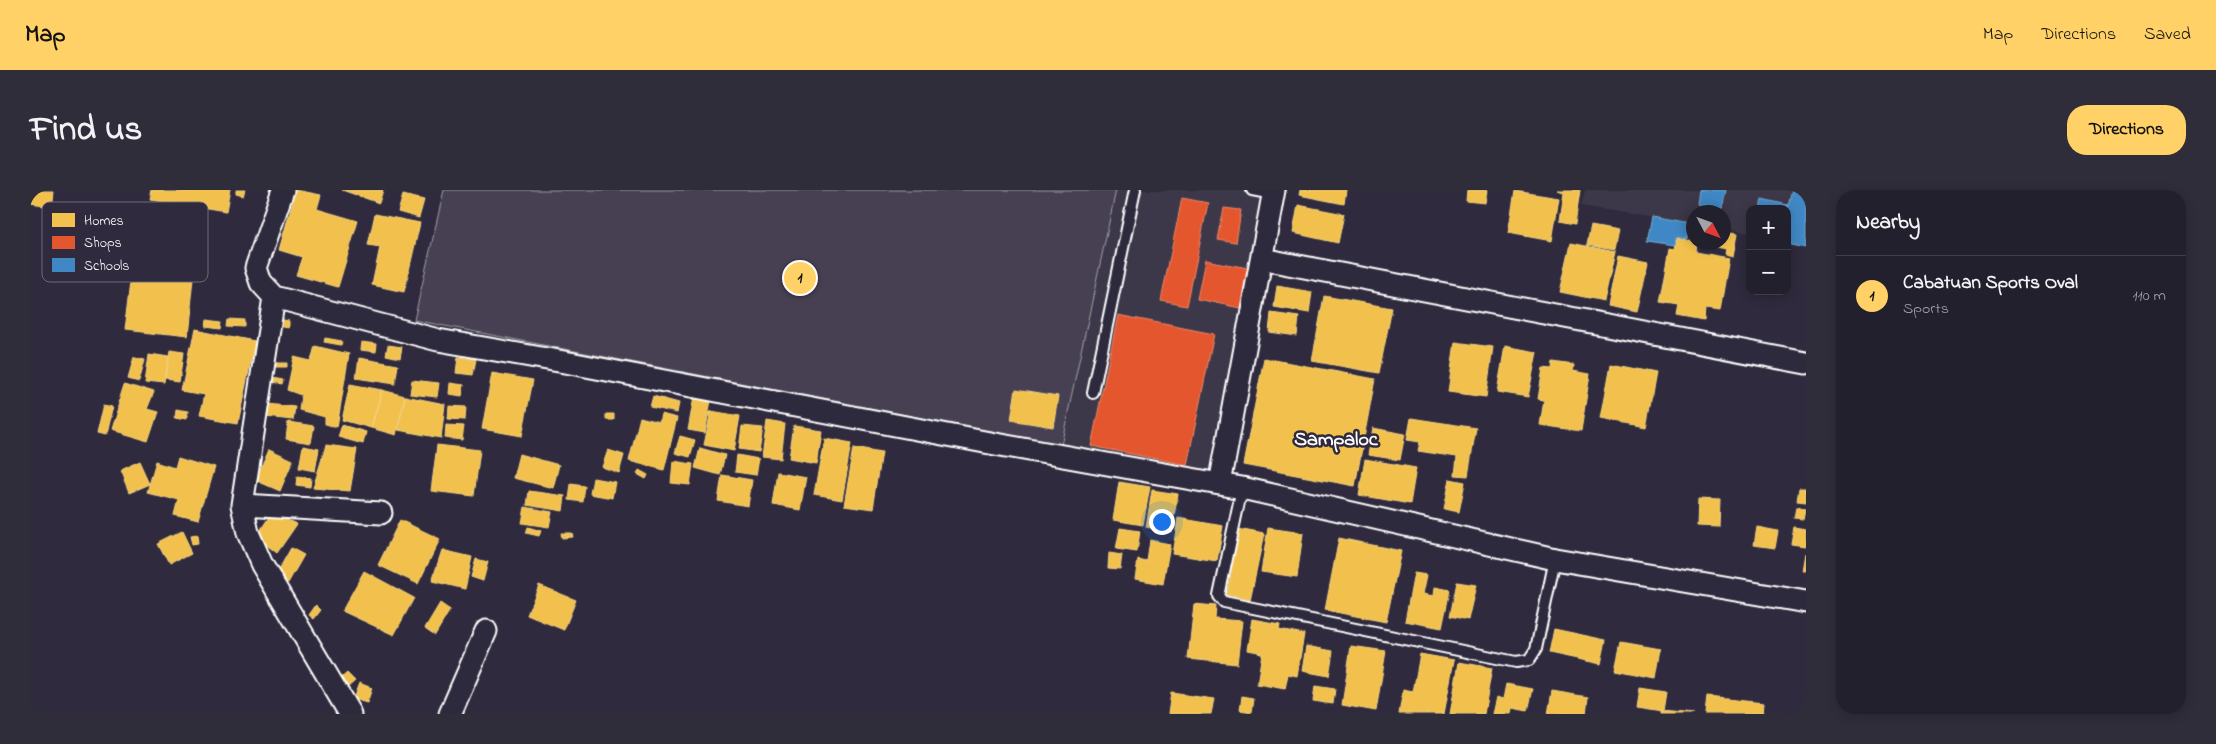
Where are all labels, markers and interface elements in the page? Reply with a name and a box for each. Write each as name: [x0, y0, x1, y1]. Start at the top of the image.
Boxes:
text: Map: [25, 18, 66, 53]
text: Map: [1983, 22, 2013, 48]
text: Directions: [2041, 22, 2116, 48]
text: Saved: [2144, 22, 2191, 48]
text: Find us: [30, 105, 142, 156]
button: Directions: [2067, 105, 2186, 155]
legend: [42, 202, 208, 282]
north arrow: [1686, 205, 1731, 250]
map controls: [1746, 205, 1791, 295]
button: +: [1746, 205, 1791, 250]
text: Nearby: [1856, 208, 1920, 238]
text: Homes: [84, 211, 124, 232]
text: Shops: [84, 233, 122, 254]
button: −: [1746, 250, 1791, 295]
text: Schools: [84, 256, 129, 277]
pin: 1: [784, 259, 816, 297]
text: Cabatuan Sports Oval: [1903, 270, 2078, 297]
text: 1: [1869, 284, 1875, 308]
text: 110 m: [2132, 284, 2166, 308]
text: Sports: [1903, 297, 1949, 321]
district label: Sampaloc: [1294, 426, 1379, 455]
your location: [1149, 509, 1175, 535]

